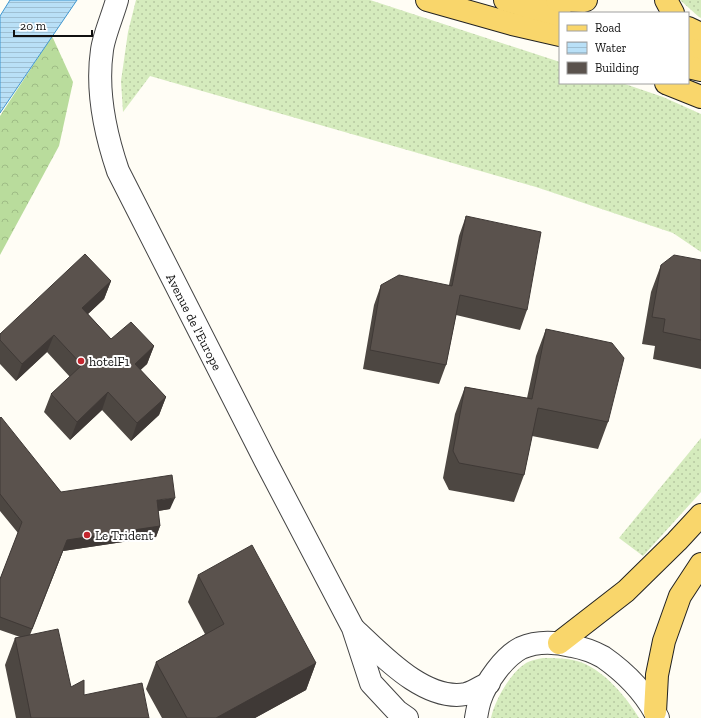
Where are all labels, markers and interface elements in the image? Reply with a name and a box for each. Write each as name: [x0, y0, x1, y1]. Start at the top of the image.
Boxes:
scale bar: [14, 12, 92, 38]
legend: [559, 12, 689, 84]
text: 20 m: [20, 19, 47, 33]
text: Road: [595, 21, 621, 35]
text: Water: [595, 41, 627, 55]
text: Building: [595, 61, 639, 75]
street label: Avenue de l'Europe: [163, 271, 225, 373]
place label: hotelF1: [89, 354, 130, 369]
marker: hotelF1: [76, 356, 86, 366]
place label: Le Trident: [95, 528, 154, 543]
marker: Le Trident: [82, 530, 92, 540]

